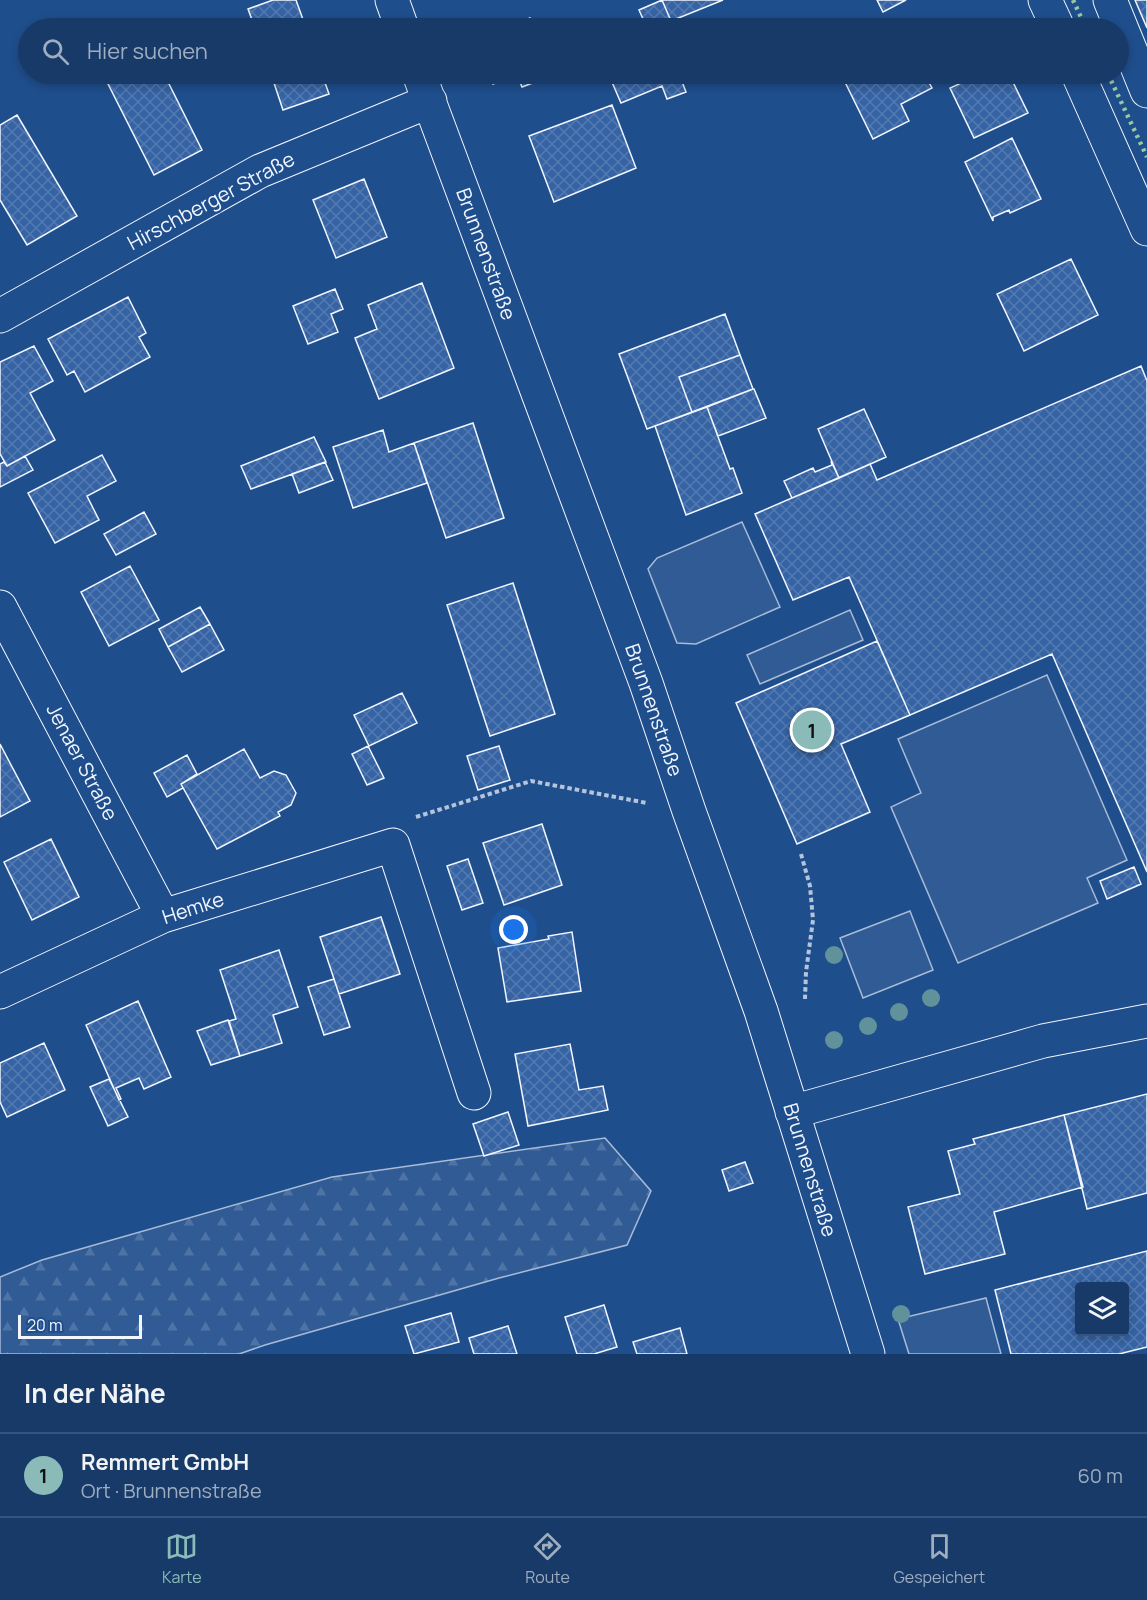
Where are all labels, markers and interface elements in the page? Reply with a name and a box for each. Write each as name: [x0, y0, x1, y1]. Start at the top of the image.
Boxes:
search box: [18, 18, 1129, 84]
icon: search: [39, 35, 72, 68]
text: Hier suchen: [87, 36, 208, 66]
street label: Hirschberger Straße: [122, 145, 299, 256]
street label: Brunnenstraße: [450, 184, 523, 323]
street label: Brunnenstraße: [619, 640, 690, 780]
street label: Jenaer Straße: [40, 699, 125, 825]
pin: 1: [792, 708, 832, 752]
street label: Hemke: [159, 885, 227, 930]
your location: [499, 915, 528, 944]
street label: Brunnenstraße: [777, 1100, 844, 1240]
map controls: [1075, 1282, 1129, 1336]
button: layers: [1075, 1282, 1129, 1336]
scale bar: [18, 1312, 142, 1340]
text: 20 m: [27, 1314, 63, 1336]
text: In der Nähe: [24, 1375, 166, 1411]
text: Remmert GmbH: [81, 1447, 249, 1477]
text: 1: [39, 1462, 48, 1489]
text: 60 m: [1077, 1462, 1123, 1489]
text: Ort · Brunnenstraße: [81, 1477, 262, 1504]
tab: Karte: [162, 1530, 201, 1588]
tab: Route: [525, 1530, 570, 1588]
tab: Gespeichert: [894, 1530, 985, 1588]

